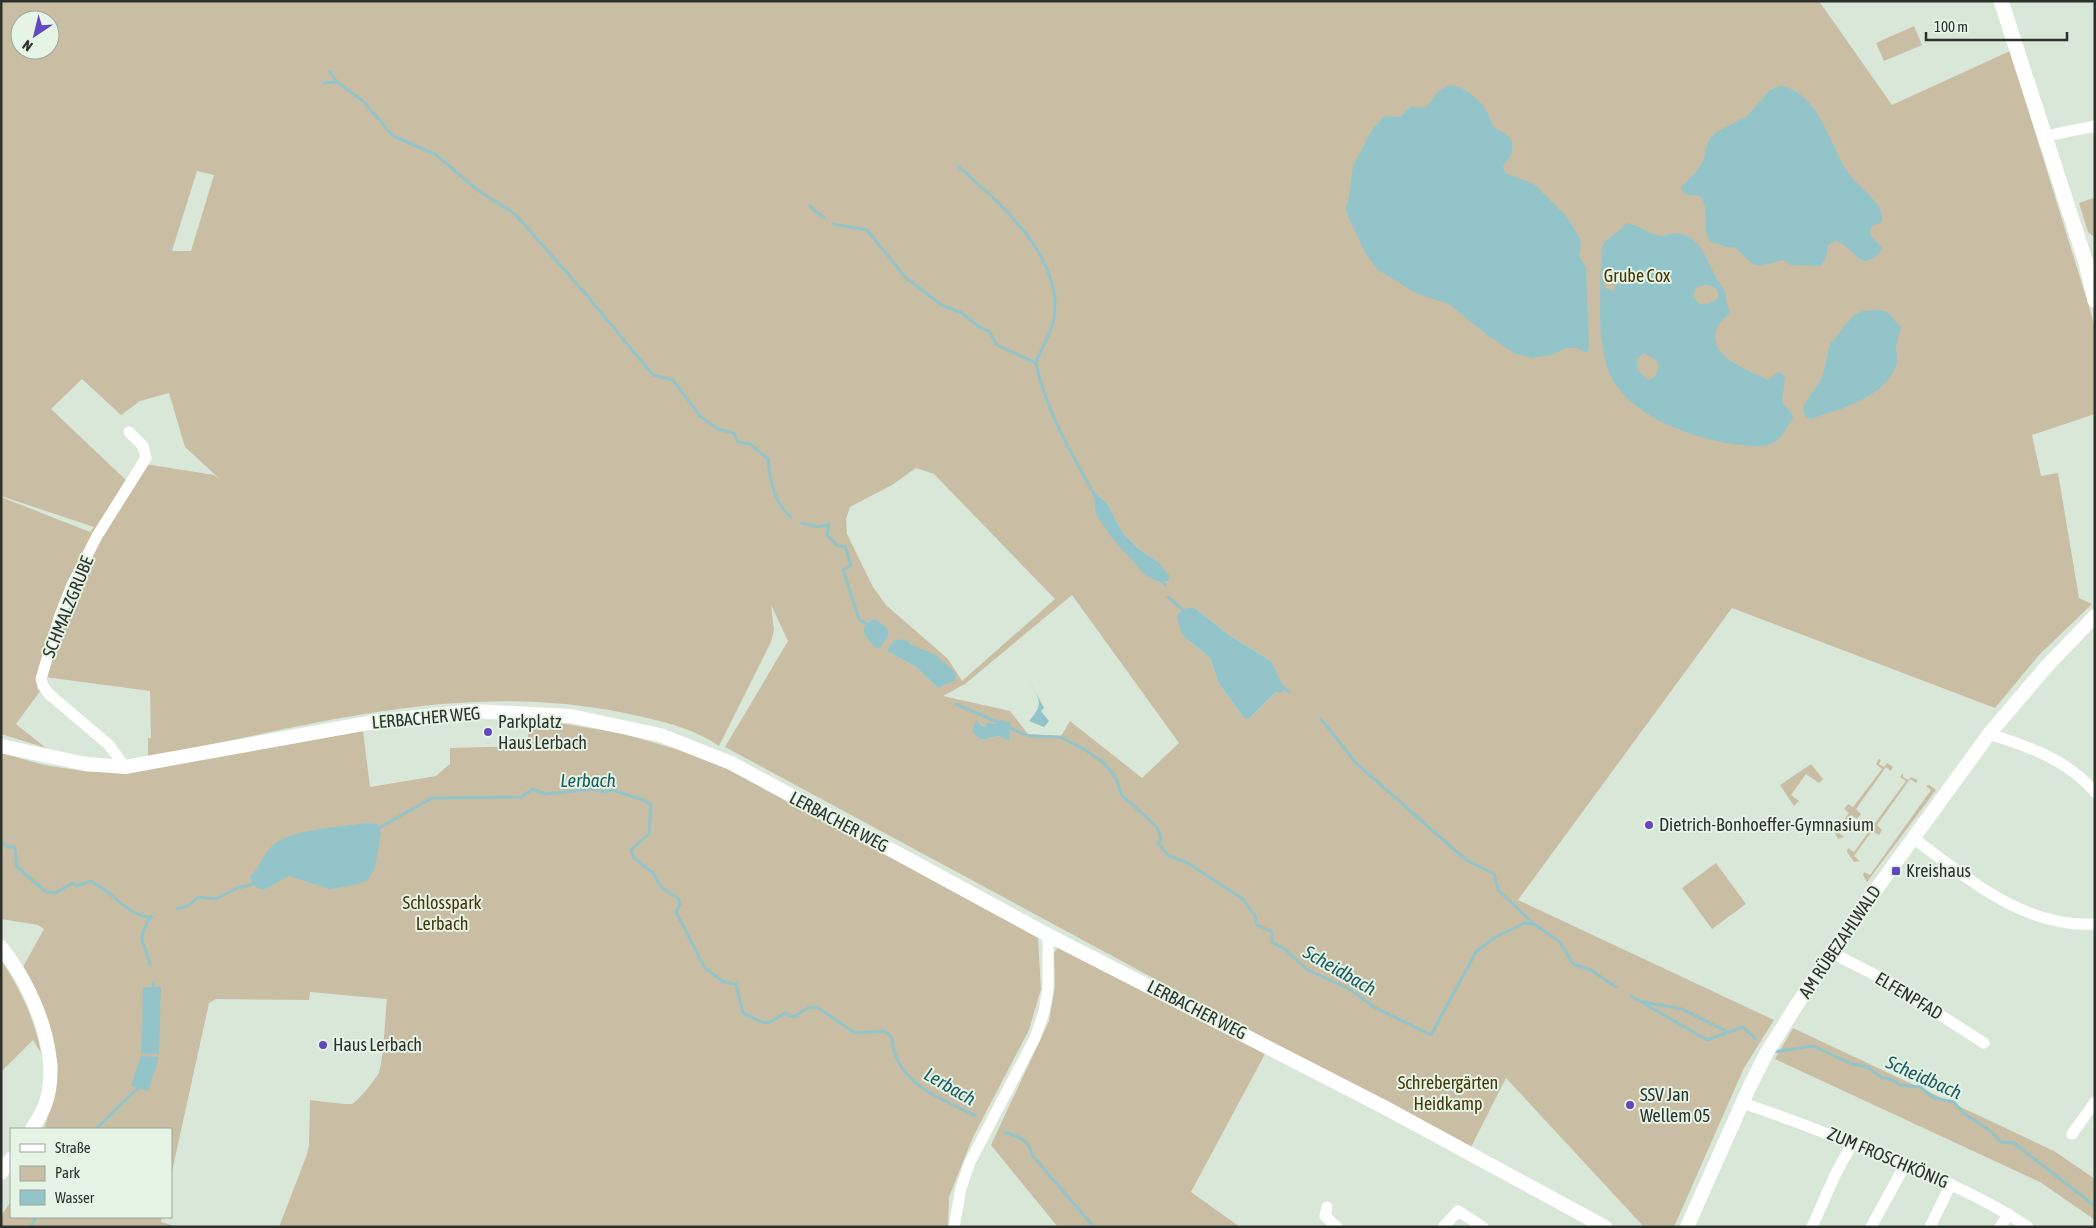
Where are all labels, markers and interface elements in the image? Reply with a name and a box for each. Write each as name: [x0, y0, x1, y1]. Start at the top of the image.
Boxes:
north arrow: [10, 10, 60, 60]
scale bar: [1926, 10, 2067, 42]
text: 100 m: [1934, 18, 1968, 35]
text: N: [20, 37, 36, 55]
park label: Grube Cox: [1604, 265, 1670, 286]
street label: SCHMALZGRUBE: [38, 553, 98, 661]
street label: LERBACHER WEG: [371, 702, 481, 733]
place label: Parkplatz Haus Lerbach: [498, 711, 587, 753]
marker: Parkplatz Haus Lerbach: [482, 726, 494, 738]
water label: Lerbach: [560, 769, 616, 791]
street label: LERBACHER WEG: [786, 787, 892, 856]
place label: Dietrich-Bonhoeffer-Gymnasium: [1659, 814, 1874, 835]
marker: Dietrich-Bonhoeffer-Gymnasium: [1643, 819, 1655, 831]
place label: Kreishaus: [1906, 860, 1971, 881]
marker: Kreishaus: [1890, 865, 1902, 877]
street label: AM RÜBEZAHLWALD: [1794, 882, 1885, 1002]
park label: Schlosspark Lerbach: [403, 892, 481, 934]
water label: Scheidbach: [1299, 940, 1380, 1000]
street label: ELFENPFAD: [1872, 967, 1947, 1024]
street label: LERBACHER WEG: [1144, 975, 1251, 1044]
place label: Haus Lerbach: [333, 1034, 422, 1055]
marker: Haus Lerbach: [317, 1039, 329, 1051]
water label: Scheidbach: [1882, 1050, 1965, 1103]
water label: Lerbach: [920, 1063, 980, 1109]
park label: Schrebergärten Heidkamp: [1398, 1072, 1498, 1114]
place label: SSV Jan Wellem 05: [1640, 1084, 1711, 1126]
marker: SSV Jan Wellem 05: [1624, 1099, 1636, 1111]
street label: ZUM FROSCHKÖNIG: [1824, 1123, 1952, 1193]
legend: [10, 1128, 172, 1218]
text: Straße: [55, 1139, 91, 1156]
text: Park: [55, 1164, 80, 1181]
text: Wasser: [55, 1189, 95, 1206]

